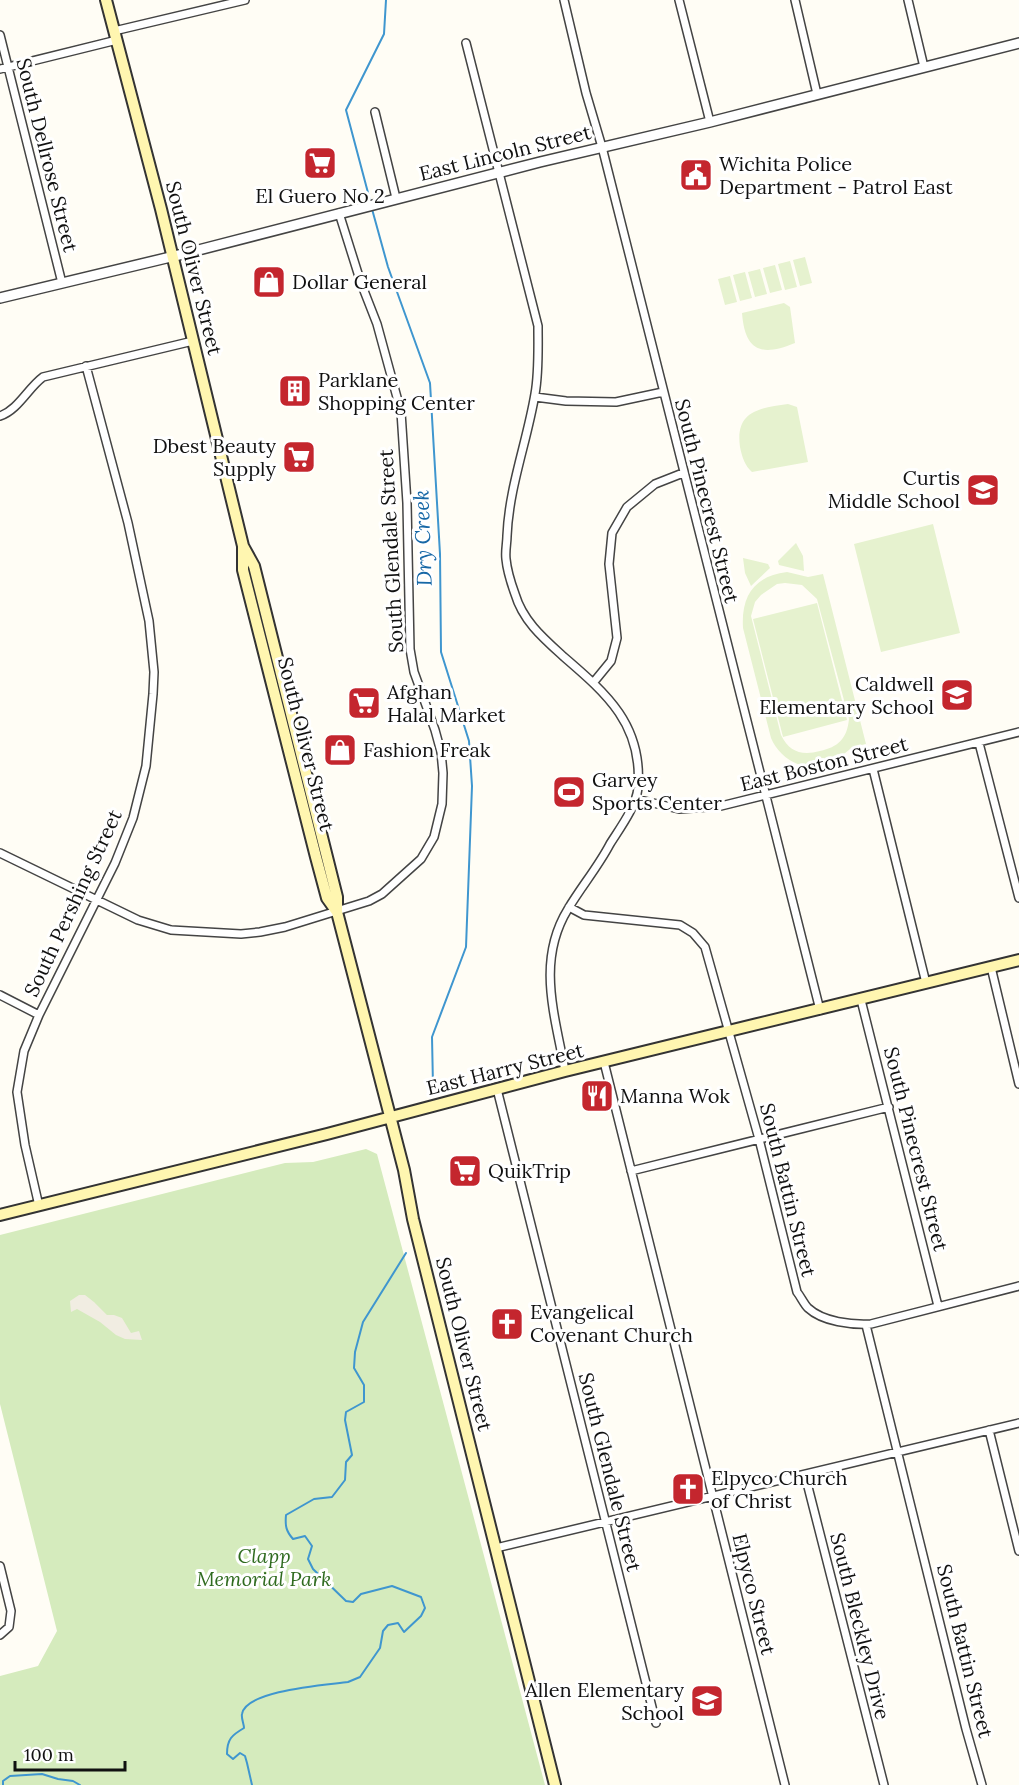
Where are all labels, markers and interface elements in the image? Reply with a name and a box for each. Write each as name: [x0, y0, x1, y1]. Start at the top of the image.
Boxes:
street label: South Dellrose Street: [11, 55, 84, 255]
street label: East Lincoln Street: [416, 119, 594, 186]
supermarket icon: El Guero No 2: [302, 145, 338, 181]
place label: Wichita Police Department - Patrol East: [719, 151, 953, 199]
public building icon: Wichita Police Department - Patrol East: [678, 157, 714, 193]
street label: South Oliver Street: [161, 178, 228, 358]
place label: El Guero No 2: [255, 183, 385, 208]
shop icon: Dollar General: [251, 264, 287, 300]
place label: Dollar General: [292, 269, 427, 294]
place label: Parklane Shopping Center: [318, 367, 475, 415]
building icon: Parklane Shopping Center: [277, 373, 313, 409]
street label: South Pinecrest Street: [670, 396, 745, 606]
place label: Dbest Beauty Supply: [153, 433, 276, 481]
supermarket icon: Dbest Beauty Supply: [281, 439, 317, 475]
street label: South Glendale Street: [373, 448, 408, 654]
place label: Curtis Middle School: [828, 465, 960, 513]
school or university icon: Curtis Middle School: [965, 472, 1001, 508]
water label: Dry Creek: [407, 489, 438, 587]
street label: South Oliver Street: [273, 654, 340, 834]
place label: Caldwell Elementary School: [759, 671, 934, 719]
school or university icon: Caldwell Elementary School: [939, 677, 975, 713]
place label: Afghan Halal Market: [386, 679, 506, 727]
supermarket icon: Afghan Halal Market: [346, 685, 382, 721]
street label: East Boston Street: [737, 731, 911, 796]
shop icon: Fashion Freak: [322, 732, 358, 768]
place label: Fashion Freak: [363, 737, 491, 762]
place label: Garvey Sports Center: [592, 767, 722, 815]
sports icon: Garvey Sports Center: [551, 774, 587, 810]
street label: South Pershing Street: [18, 805, 127, 1000]
street label: East Harry Street: [424, 1037, 586, 1100]
street label: South Pinecrest Street: [879, 1044, 954, 1254]
restaurant icon: Manna Wok: [579, 1078, 615, 1114]
place label: Manna Wok: [620, 1083, 730, 1108]
street label: South Battin Street: [755, 1101, 822, 1279]
supermarket icon: QuikTrip: [447, 1153, 483, 1189]
place label: QuikTrip: [488, 1158, 571, 1183]
street label: South Oliver Street: [431, 1254, 498, 1434]
place label: Evangelical Covenant Church: [530, 1299, 693, 1347]
church icon: Evangelical Covenant Church: [489, 1306, 525, 1342]
street label: South Glendale Street: [574, 1370, 647, 1574]
place label: Elpyco Church of Christ: [711, 1465, 848, 1513]
church icon: Elpyco Church of Christ: [670, 1471, 706, 1507]
street label: South Bleckley Drive: [825, 1530, 896, 1722]
street label: Elpyco Street: [727, 1531, 782, 1657]
park label: Clapp Memorial Park: [197, 1543, 331, 1591]
street label: South Battin Street: [932, 1562, 999, 1740]
place label: Allen Elementary School: [524, 1677, 684, 1725]
school or university icon: Allen Elementary School: [689, 1683, 725, 1719]
scale bar: [15, 1734, 124, 1772]
text: 100 m: [24, 1743, 74, 1766]

